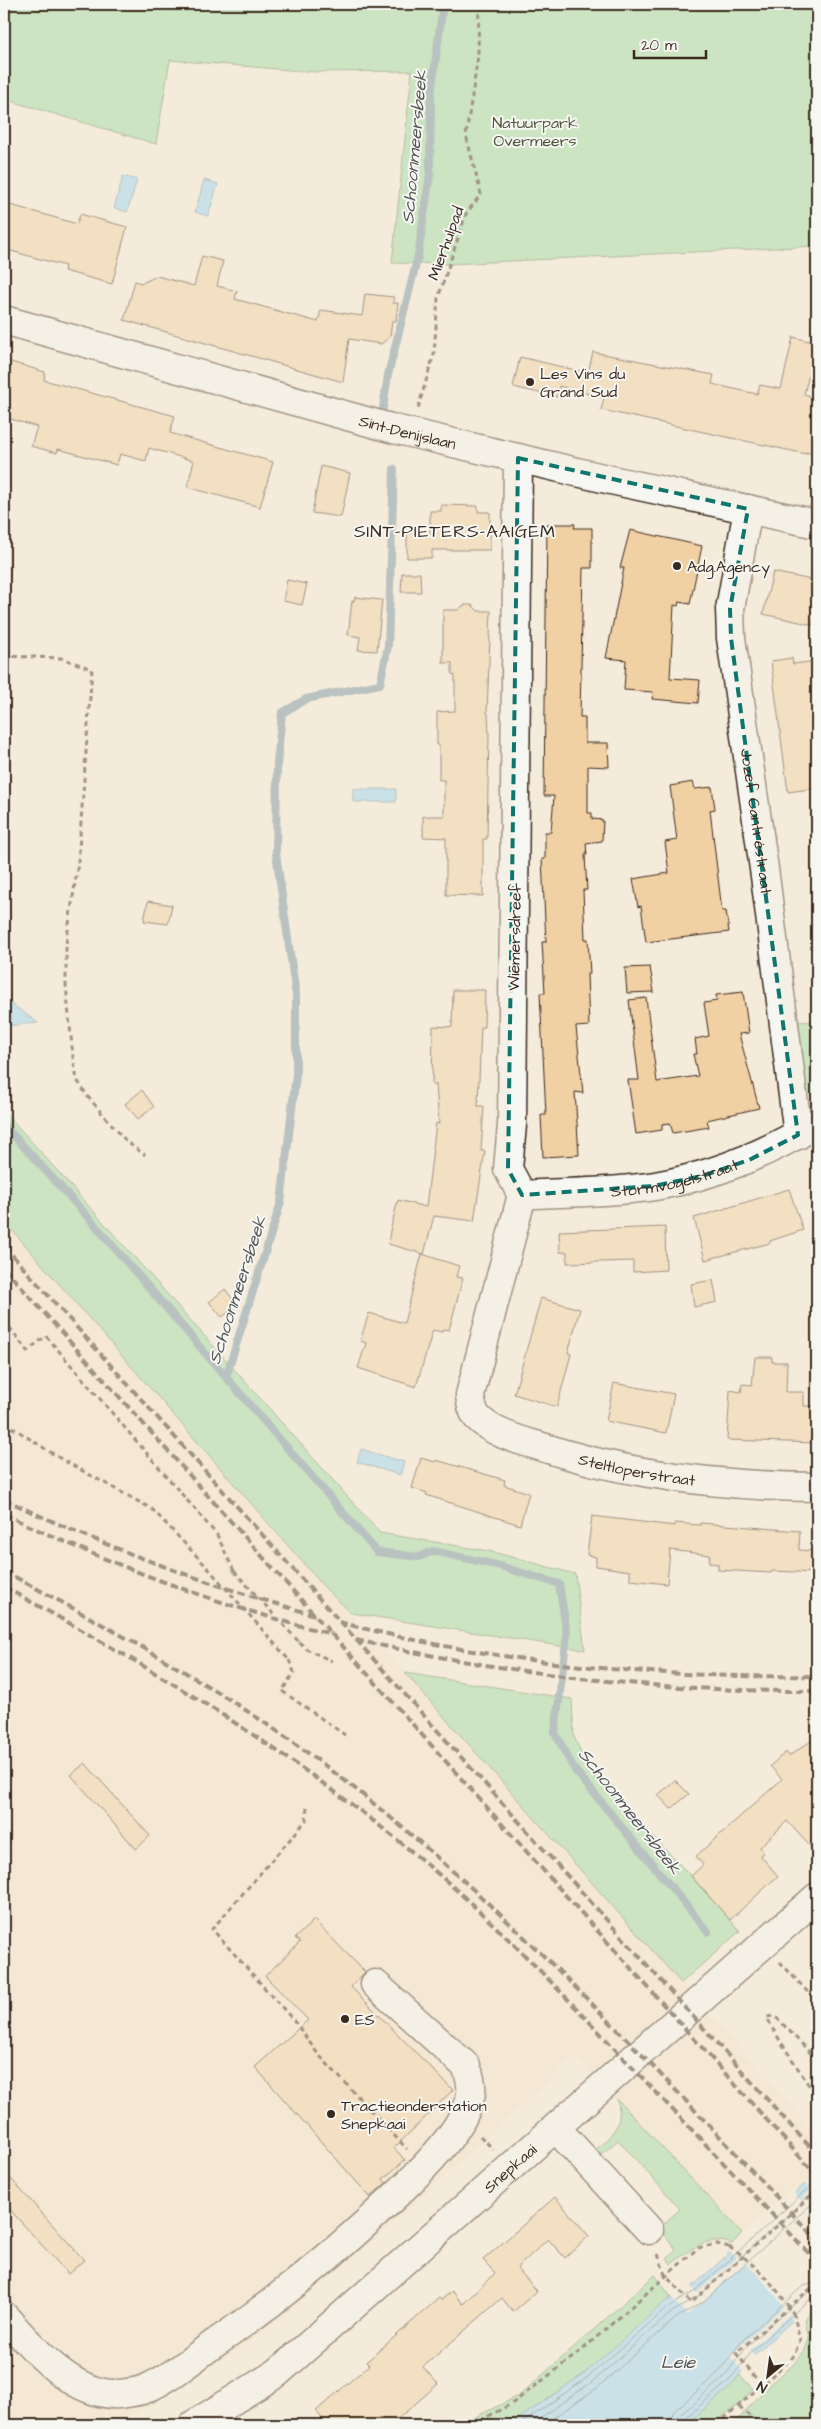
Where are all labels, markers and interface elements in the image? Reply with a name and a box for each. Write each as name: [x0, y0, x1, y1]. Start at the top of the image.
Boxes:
scale bar: [634, 28, 706, 60]
text: 20 m: [641, 35, 677, 56]
water label: Schoonmeersbeek: [395, 68, 434, 225]
park label: Natuurpark Overmeers: [492, 112, 578, 152]
street label: Mierhulpad: [422, 203, 469, 283]
place label: Les Vins du Grand Sud: [540, 363, 625, 403]
marker: Les Vins du Grand Sud: [524, 376, 536, 388]
street label: Sint-Denijslaan: [357, 410, 458, 455]
district label: SINT-PIETERS-AAIGEM: [354, 519, 556, 544]
place label: Adg.Agency: [687, 556, 770, 579]
marker: Adg.Agency: [671, 560, 683, 572]
street label: Jozef Cantréstraat: [735, 747, 777, 897]
street label: Wiemersdreef: [503, 882, 527, 991]
street label: Stormvogelstraat: [610, 1154, 742, 1203]
water label: Schoonmeersbeek: [202, 1212, 273, 1367]
street label: Steltloperstraat: [576, 1448, 697, 1492]
water label: Schoonmeersbeek: [572, 1743, 688, 1881]
place label: ES: [355, 2009, 375, 2031]
marker: ES: [339, 2013, 351, 2025]
place label: Tractieonderstation Snepkaai: [341, 2095, 487, 2135]
marker: Tractieonderstation Snepkaai: [325, 2108, 337, 2120]
street label: Snepkaai: [479, 2139, 542, 2198]
water label: Leie: [661, 2350, 697, 2375]
north arrow: [744, 2352, 794, 2402]
text: N: [753, 2376, 771, 2397]

